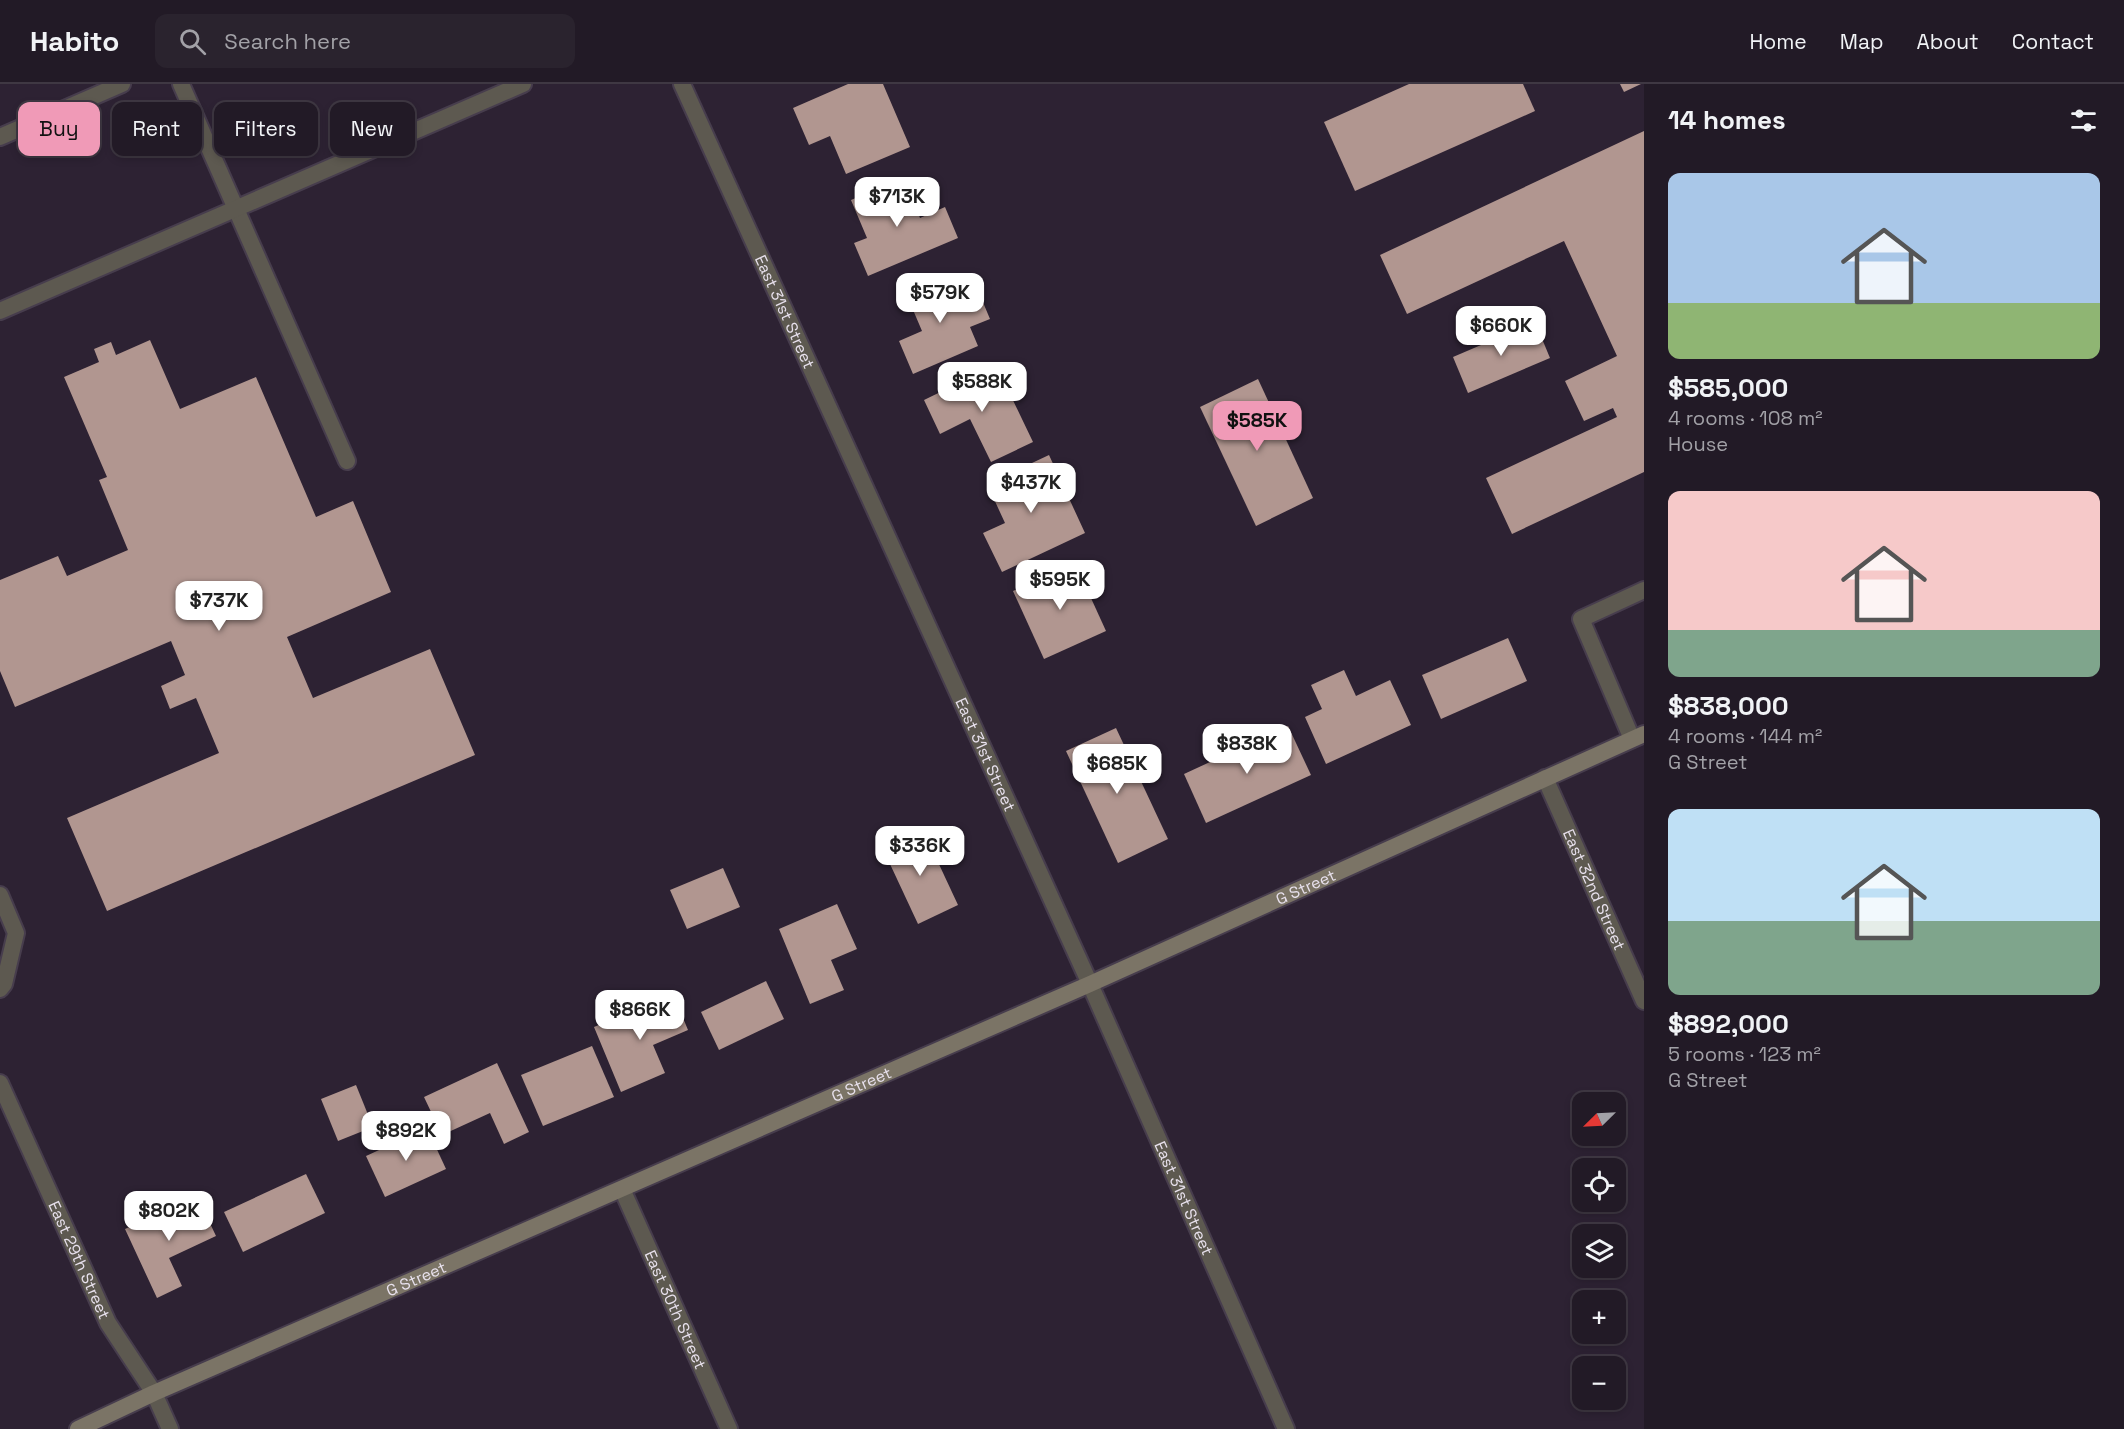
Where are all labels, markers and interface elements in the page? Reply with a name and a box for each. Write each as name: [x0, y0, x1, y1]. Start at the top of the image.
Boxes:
search box: [155, 14, 575, 68]
text: Habito: [30, 23, 119, 59]
icon: search: [176, 25, 209, 58]
text: Search here: [224, 27, 351, 55]
text: Home: [1749, 28, 1807, 55]
text: Map: [1840, 28, 1884, 55]
text: About: [1917, 28, 1979, 55]
text: Contact: [2012, 28, 2094, 55]
chip: Buy: [18, 102, 100, 156]
chip: Rent: [112, 102, 202, 156]
chip: Filters: [214, 102, 318, 156]
chip: New: [330, 102, 415, 156]
text: 14 homes: [1668, 103, 1786, 137]
icon: filters: [2067, 104, 2100, 137]
pin: $713K: [855, 177, 939, 228]
text: $713K: [869, 183, 925, 209]
icon: home: [1830, 212, 1938, 320]
street label: East 31st Street: [750, 251, 820, 372]
pin: $579K: [898, 273, 982, 324]
text: $579K: [910, 279, 970, 305]
pin: $660K: [1459, 306, 1543, 357]
text: $660K: [1470, 312, 1532, 338]
pin: $588K: [940, 362, 1024, 413]
text: $588K: [952, 368, 1012, 394]
text: $585,000: [1668, 371, 1788, 405]
pin: $585K: [1215, 401, 1299, 452]
text: 4 rooms · 108 m²: [1668, 405, 1823, 431]
text: $585K: [1227, 407, 1287, 433]
text: House: [1668, 431, 1728, 457]
pin: $437K: [989, 463, 1073, 514]
text: $437K: [1001, 469, 1061, 495]
icon: home: [1830, 530, 1938, 638]
pin: $595K: [1018, 560, 1102, 611]
text: $595K: [1030, 566, 1091, 592]
pin: $737K: [177, 581, 261, 632]
text: $737K: [190, 587, 248, 613]
text: $838,000: [1668, 689, 1789, 723]
street label: East 31st Street: [951, 694, 1021, 815]
text: 4 rooms · 144 m²: [1668, 723, 1822, 749]
pin: $838K: [1205, 724, 1289, 775]
text: $838K: [1217, 730, 1277, 756]
pin: $685K: [1075, 744, 1159, 795]
text: G Street: [1668, 749, 1747, 775]
text: $685K: [1087, 750, 1148, 776]
pin: $336K: [878, 826, 962, 877]
street label: East 32nd Street: [1558, 826, 1631, 953]
text: $336K: [889, 832, 951, 858]
icon: home: [1830, 848, 1938, 956]
street label: G Street: [1272, 864, 1339, 909]
pin: $866K: [598, 990, 682, 1041]
text: $866K: [609, 996, 671, 1022]
text: $892,000: [1668, 1007, 1789, 1041]
text: 5 rooms · 123 m²: [1668, 1041, 1821, 1067]
street label: G Street: [828, 1062, 895, 1106]
text: G Street: [1668, 1067, 1747, 1093]
north arrow: [1572, 1092, 1626, 1146]
map controls: [1572, 1092, 1626, 1410]
pin: $892K: [364, 1111, 448, 1162]
text: $892K: [376, 1117, 436, 1143]
street label: East 31st Street: [1150, 1138, 1219, 1258]
button: locate: [1572, 1158, 1626, 1212]
pin: $802K: [127, 1191, 211, 1242]
street label: East 29th Street: [44, 1197, 115, 1322]
text: $802K: [138, 1197, 200, 1223]
button: layers: [1572, 1224, 1626, 1278]
street label: East 30th Street: [640, 1247, 711, 1372]
street label: G Street: [383, 1256, 449, 1301]
button: +: [1572, 1290, 1626, 1344]
button: −: [1572, 1356, 1626, 1410]

